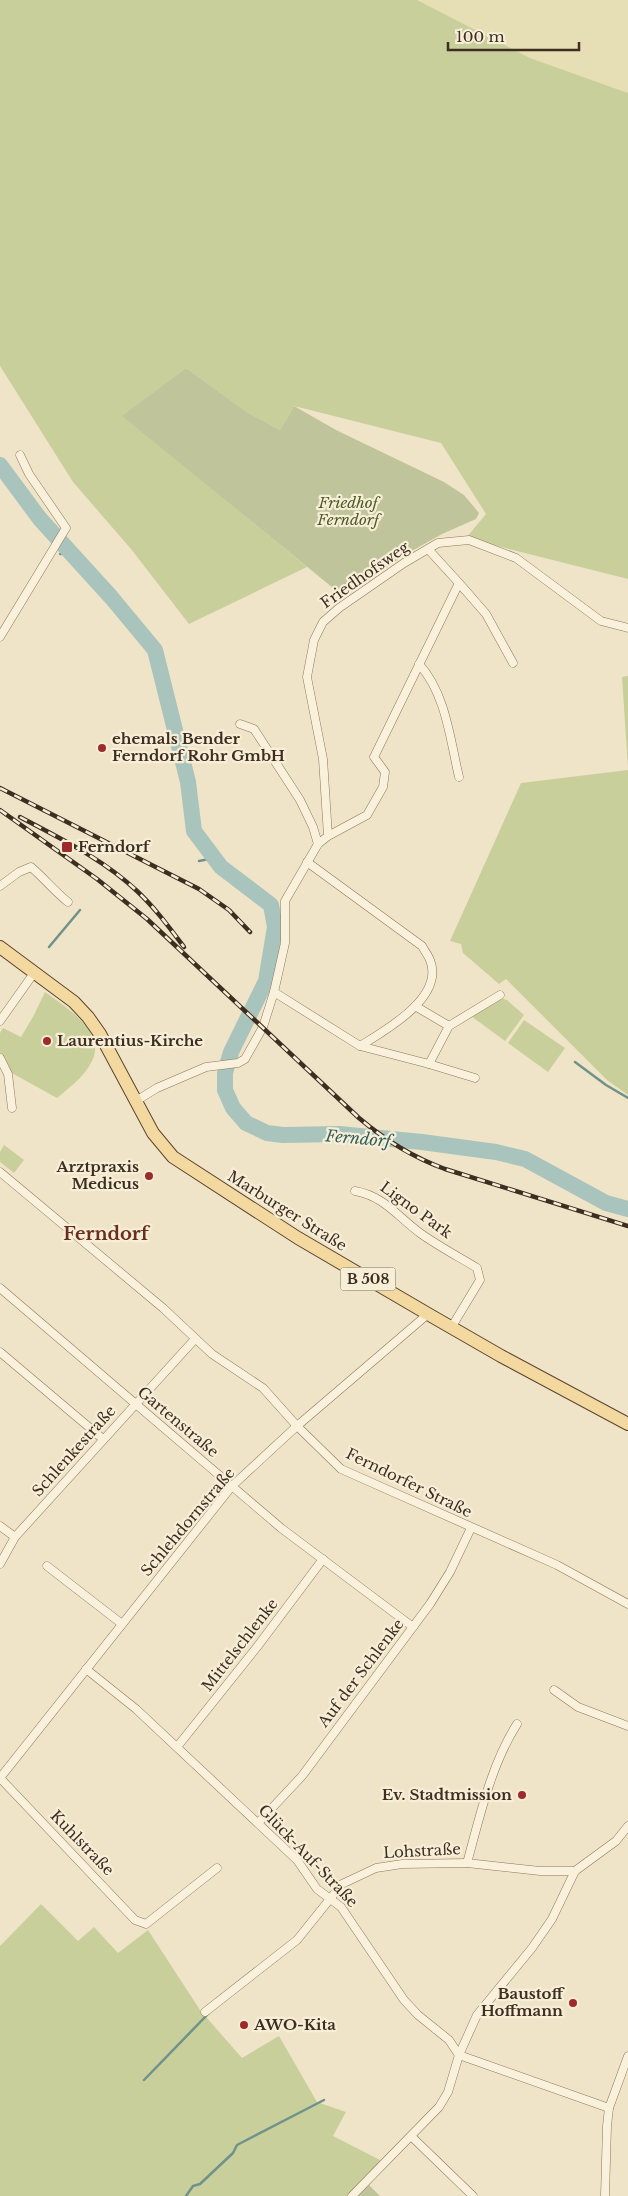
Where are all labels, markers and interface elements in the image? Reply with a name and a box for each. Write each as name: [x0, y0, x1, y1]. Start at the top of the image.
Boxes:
scale bar: [448, 20, 579, 52]
text: 100 m: [456, 27, 505, 46]
park label: Friedhof Ferndorf: [316, 493, 383, 529]
street label: Friedhofsweg: [317, 536, 414, 612]
place label: ehemals Bender Ferndorf Rohr GmbH: [112, 729, 285, 765]
marker: ehemals Bender Ferndorf Rohr GmbH: [96, 742, 108, 754]
place label: Ferndorf: [78, 837, 152, 856]
marker: Ferndorf: [60, 840, 74, 854]
place label: Laurentius-Kirche: [57, 1031, 203, 1050]
marker: Laurentius-Kirche: [41, 1035, 53, 1047]
water label: Ferndorf: [324, 1125, 395, 1151]
place label: Arztpraxis Medicus: [55, 1157, 139, 1193]
street label: Marburger Straße: [224, 1166, 350, 1255]
marker: Arztpraxis Medicus: [143, 1170, 155, 1182]
street label: Ligno Park: [377, 1177, 457, 1242]
district label: Ferndorf: [63, 1223, 151, 1245]
road number: B 508: [340, 1268, 396, 1290]
street label: Gartenstraße: [134, 1382, 223, 1461]
street label: Schlenkestraße: [28, 1401, 119, 1500]
street label: Ferndorfer Straße: [343, 1444, 475, 1521]
street label: Schlehdornstraße: [137, 1463, 239, 1580]
street label: Mittelschlenke: [197, 1595, 282, 1695]
street label: Auf der Schlenke: [313, 1615, 408, 1731]
place label: Ev. Stadtmission: [382, 1785, 512, 1804]
marker: Ev. Stadtmission: [516, 1789, 528, 1801]
street label: Glück-Auf-Straße: [255, 1800, 362, 1911]
street label: Kuhlstraße: [47, 1806, 118, 1879]
street label: Lohstraße: [383, 1839, 461, 1862]
place label: Baustoff Hoffmann: [481, 1984, 565, 2020]
marker: Baustoff Hoffmann: [567, 1997, 579, 2009]
place label: AWO-Kita: [253, 2015, 336, 2034]
marker: AWO-Kita: [238, 2019, 250, 2031]

